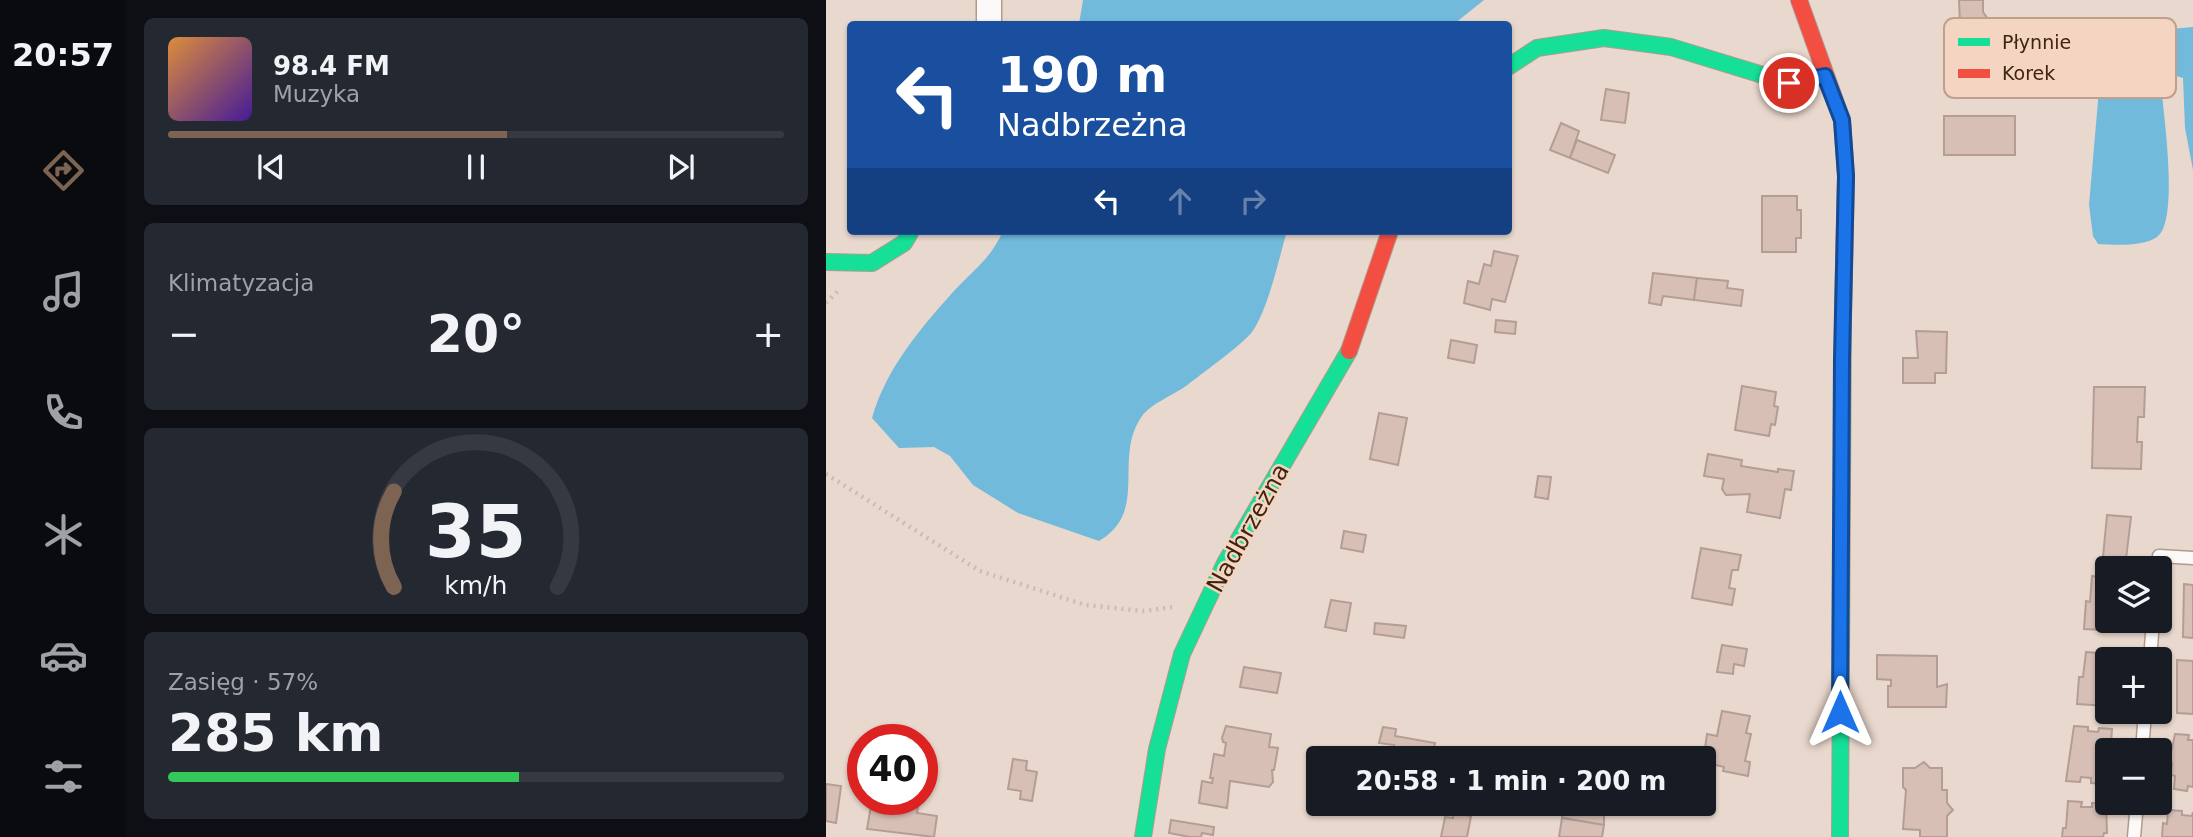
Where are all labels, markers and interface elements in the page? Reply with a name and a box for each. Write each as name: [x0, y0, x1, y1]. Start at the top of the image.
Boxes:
legend: [1944, 18, 2176, 98]
text: Płynnie: [2002, 31, 2071, 53]
text: 20:57: [12, 36, 114, 74]
text: 190 m: [997, 47, 1167, 104]
icon: left: [882, 49, 973, 140]
text: 98.4 FM: [273, 51, 390, 81]
pin: [1759, 53, 1819, 113]
text: Korek: [2002, 62, 2055, 84]
icon: arrive: [1770, 64, 1808, 102]
text: Muzyka: [273, 81, 360, 107]
text: Nadbrzeżna: [997, 106, 1188, 144]
icon: directions: [39, 146, 88, 195]
icon: previous: [252, 148, 290, 186]
icon: pause: [457, 148, 495, 186]
icon: next: [662, 148, 700, 186]
icon: left: [1088, 182, 1126, 220]
icon: ahead: [1161, 182, 1199, 220]
icon: right: [1234, 182, 1272, 220]
icon: music: [39, 267, 88, 316]
text: Klimatyzacja: [168, 270, 314, 296]
text: 20°: [427, 304, 525, 364]
text: −: [168, 312, 200, 356]
text: +: [752, 312, 784, 356]
icon: phone: [39, 388, 88, 437]
street label: Nadbrzeżna: [1201, 459, 1295, 597]
text: 35: [425, 489, 527, 574]
icon: climate: [39, 510, 88, 559]
map controls: [2095, 556, 2172, 815]
button: layers: [2095, 556, 2172, 633]
text: km/h: [444, 571, 508, 600]
icon: car: [39, 631, 88, 680]
button: +: [2095, 647, 2172, 724]
text: Zasięg · 57%: [168, 669, 318, 695]
position arrow: [1803, 675, 1877, 749]
text: 285 km: [168, 703, 383, 763]
speed limit sign: 40: [847, 724, 938, 815]
button: −: [2095, 738, 2172, 815]
icon: filters: [39, 752, 88, 801]
text: 20:58 · 1 min · 200 m: [1356, 766, 1666, 796]

